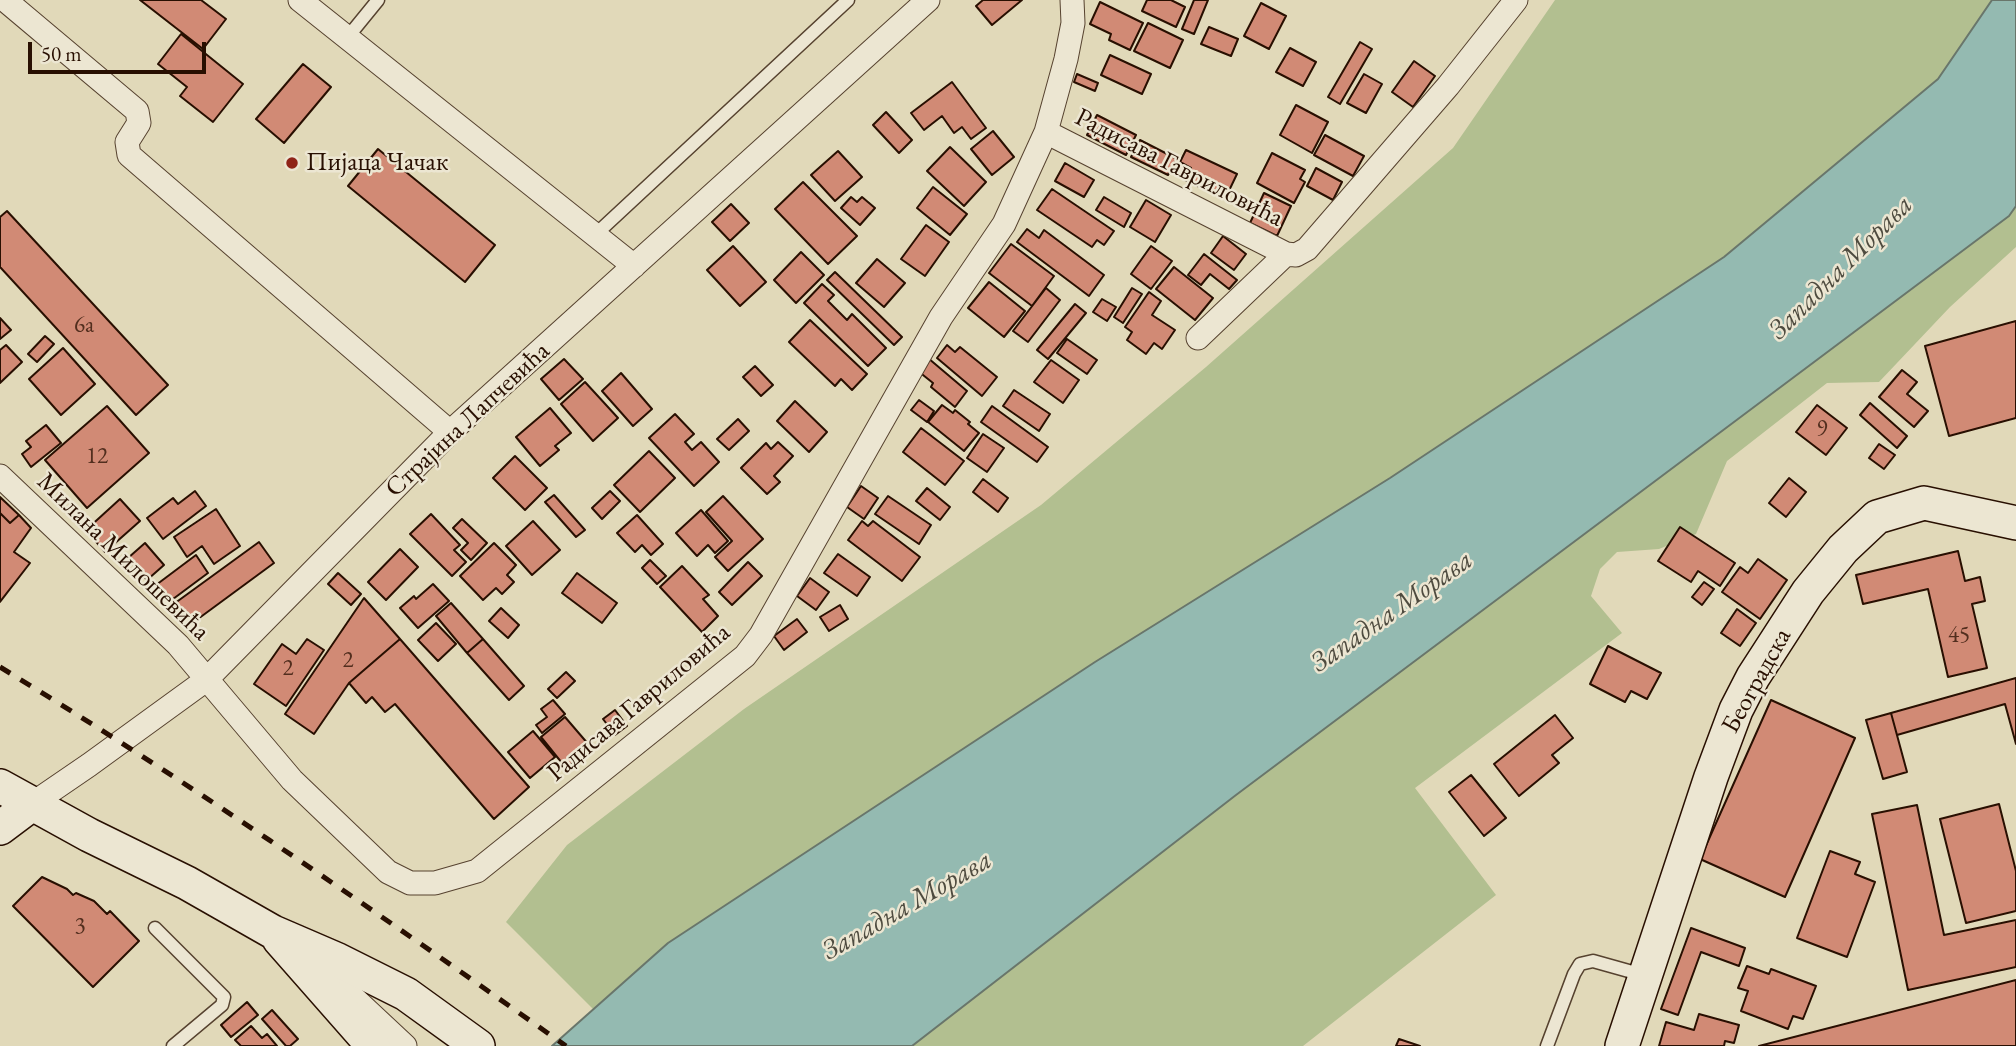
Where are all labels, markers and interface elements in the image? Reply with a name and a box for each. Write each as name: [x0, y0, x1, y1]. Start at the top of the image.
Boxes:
scale bar: [32, 28, 210, 72]
text: 50 m: [41, 40, 82, 67]
street label: Радисава Гавриловића: [1070, 102, 1288, 234]
place label: Пијаца Чачак: [306, 147, 448, 179]
marker: Пијаца Чачак: [284, 155, 300, 171]
water label: Западна Морава: [1762, 189, 1920, 347]
house number: 6a: [74, 312, 94, 340]
street label: Страјина Лапчевића: [379, 336, 557, 504]
house number: 9: [1816, 416, 1828, 444]
house number: 12: [86, 443, 108, 471]
street label: Милана Милошевића: [30, 466, 216, 648]
water label: Западна Морава: [1304, 544, 1480, 680]
street label: Радисава Гавриловића: [541, 617, 737, 789]
house number: 45: [1948, 622, 1970, 650]
street label: Београдска: [1715, 623, 1799, 739]
house number: 2: [342, 647, 354, 675]
house number: 2: [282, 655, 294, 683]
water label: Западна Морава: [816, 844, 998, 968]
house number: 3: [74, 913, 86, 941]

